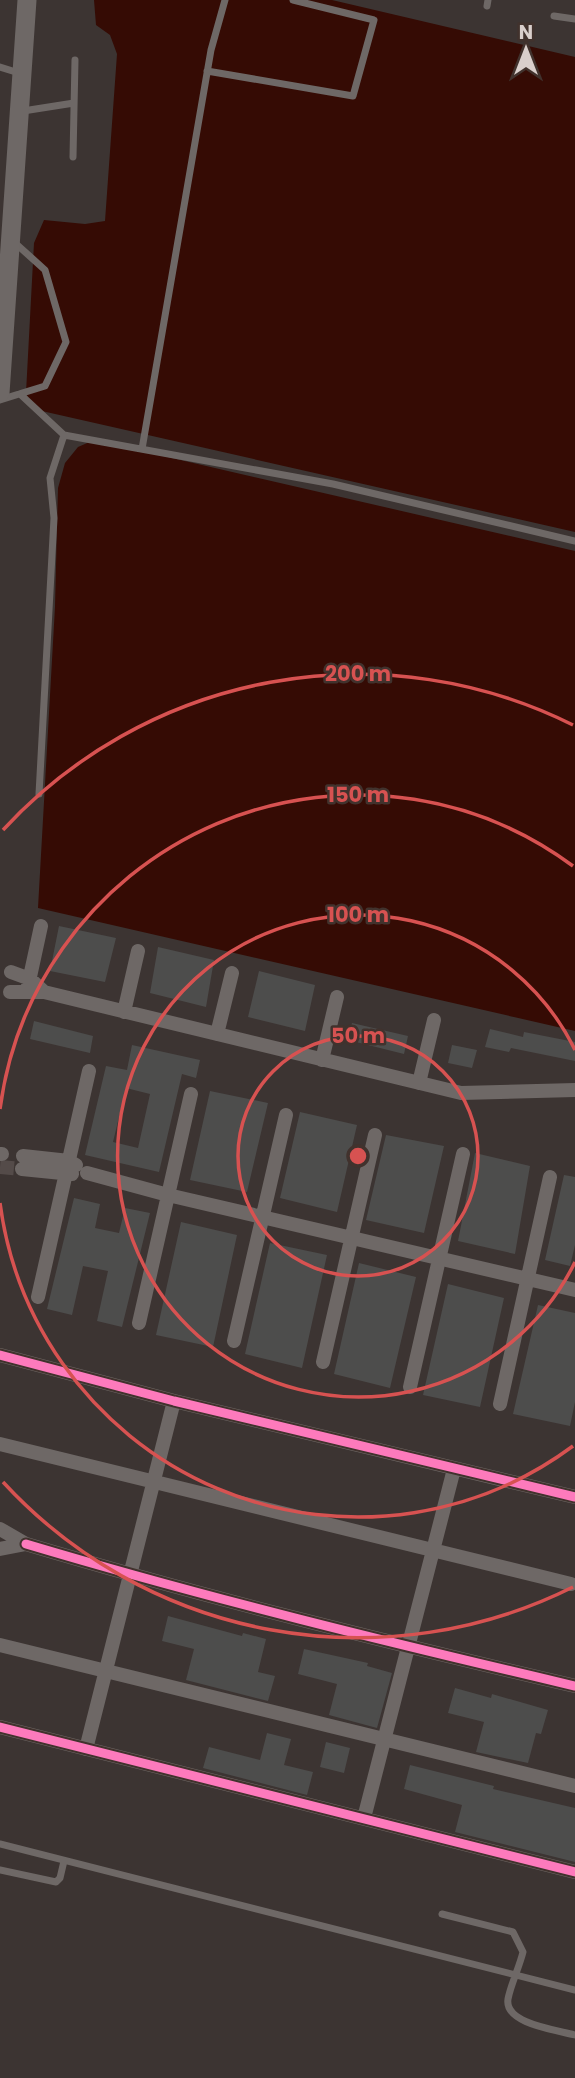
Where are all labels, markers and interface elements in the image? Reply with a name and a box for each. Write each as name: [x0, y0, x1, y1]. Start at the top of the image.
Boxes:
north arrow: [491, 14, 561, 84]
text: N: [519, 19, 533, 46]
text: 200 m: [325, 659, 391, 688]
text: 150 m: [327, 780, 389, 809]
text: 100 m: [327, 900, 389, 929]
text: 50 m: [331, 1021, 385, 1050]
centre of rings: [346, 1144, 370, 1168]

